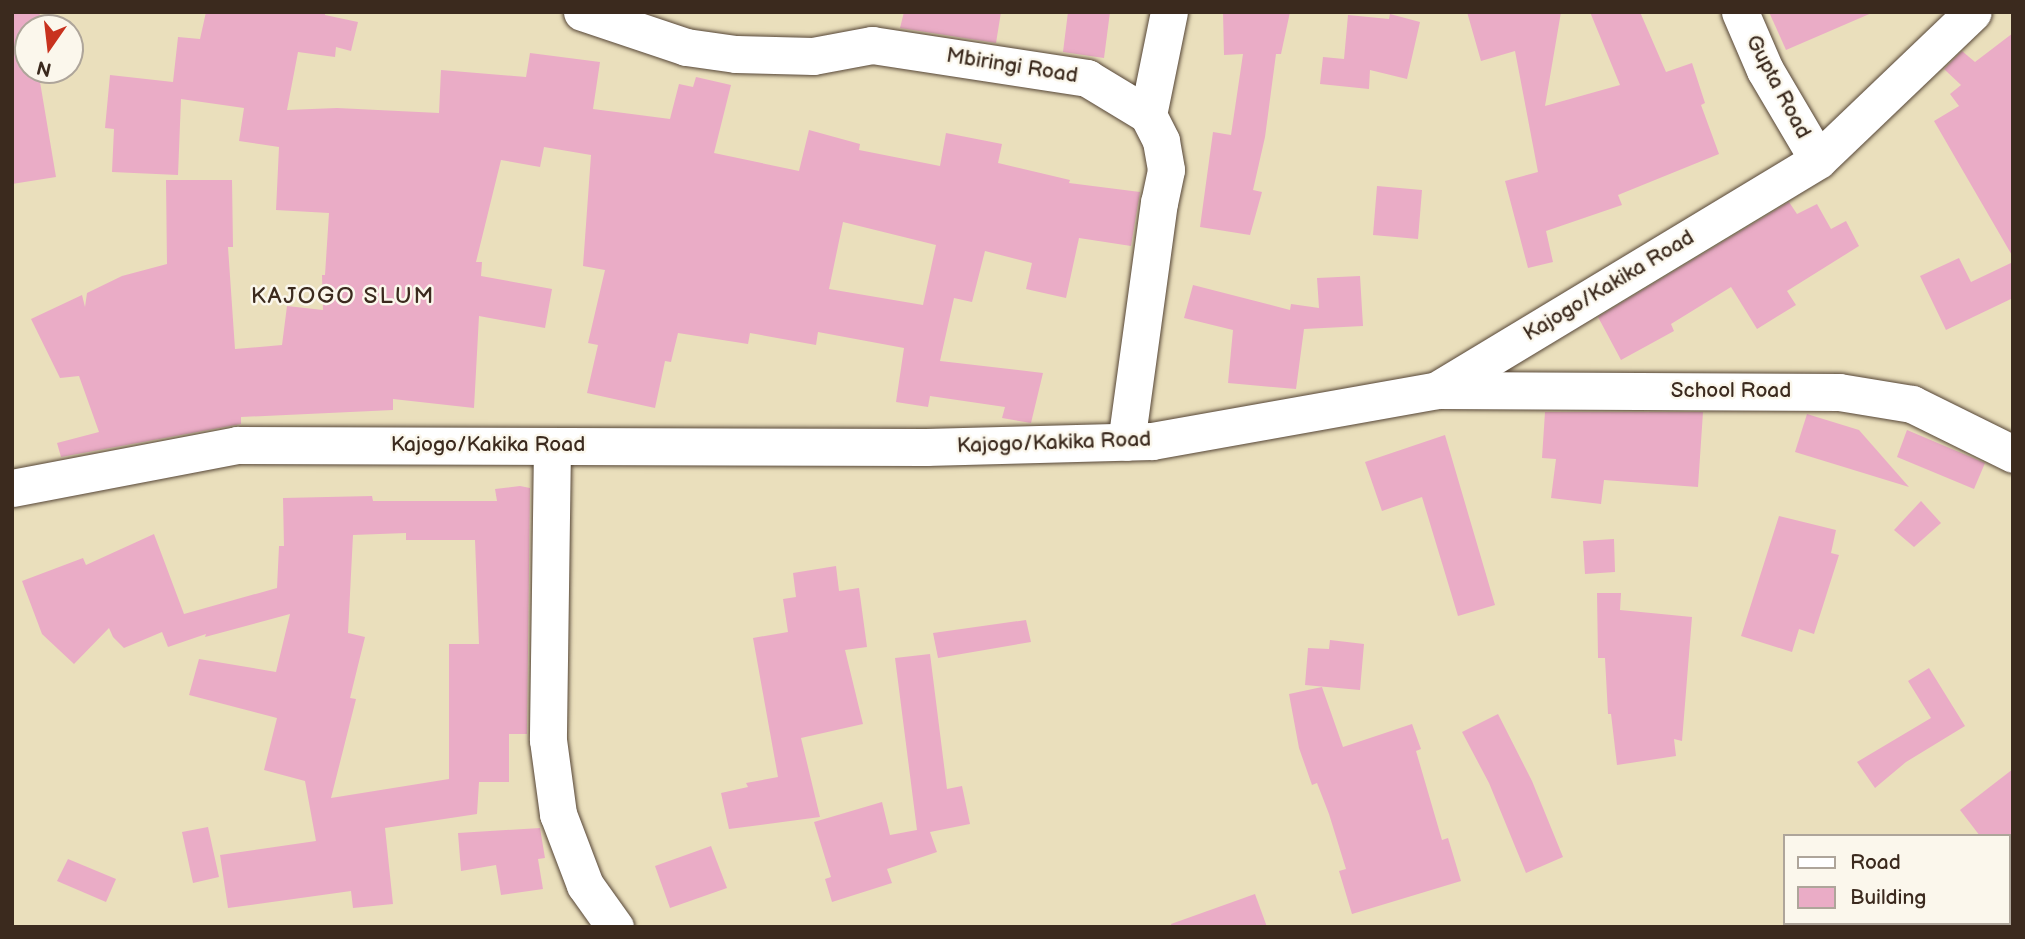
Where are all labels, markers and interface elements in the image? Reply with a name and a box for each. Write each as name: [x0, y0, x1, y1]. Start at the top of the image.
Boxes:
north arrow: [14, 14, 84, 84]
street label: Gupta Road: [1740, 31, 1816, 143]
street label: Mbiringi Road: [945, 43, 1079, 89]
text: N: [35, 55, 54, 81]
street label: Kajogo/Kakika Road: [1519, 225, 1699, 347]
district label: KAJOGO SLUM: [252, 282, 434, 310]
street label: School Road: [1671, 378, 1791, 404]
street label: Kajogo/Kakika Road: [956, 427, 1152, 459]
street label: Kajogo/Kakika Road: [391, 432, 585, 458]
legend: [1784, 834, 2011, 925]
text: Road: [1850, 850, 1901, 875]
text: Building: [1850, 885, 1926, 910]

